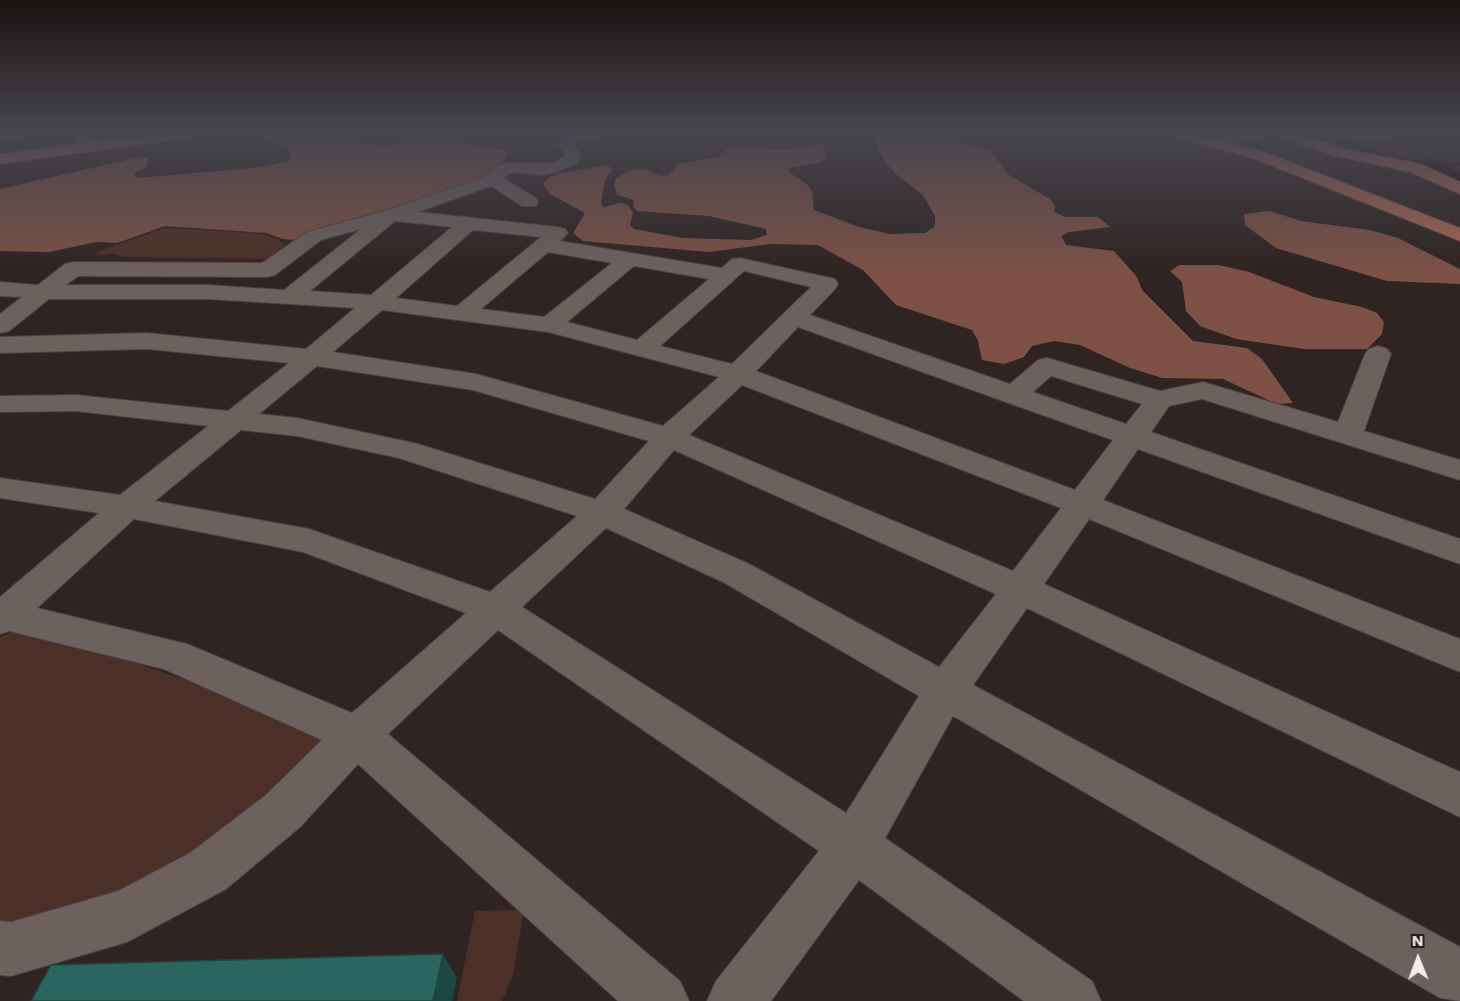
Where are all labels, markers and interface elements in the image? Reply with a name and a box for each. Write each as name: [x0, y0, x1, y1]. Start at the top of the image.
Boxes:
north arrow: [1388, 929, 1448, 989]
text: N: [1412, 931, 1424, 950]

